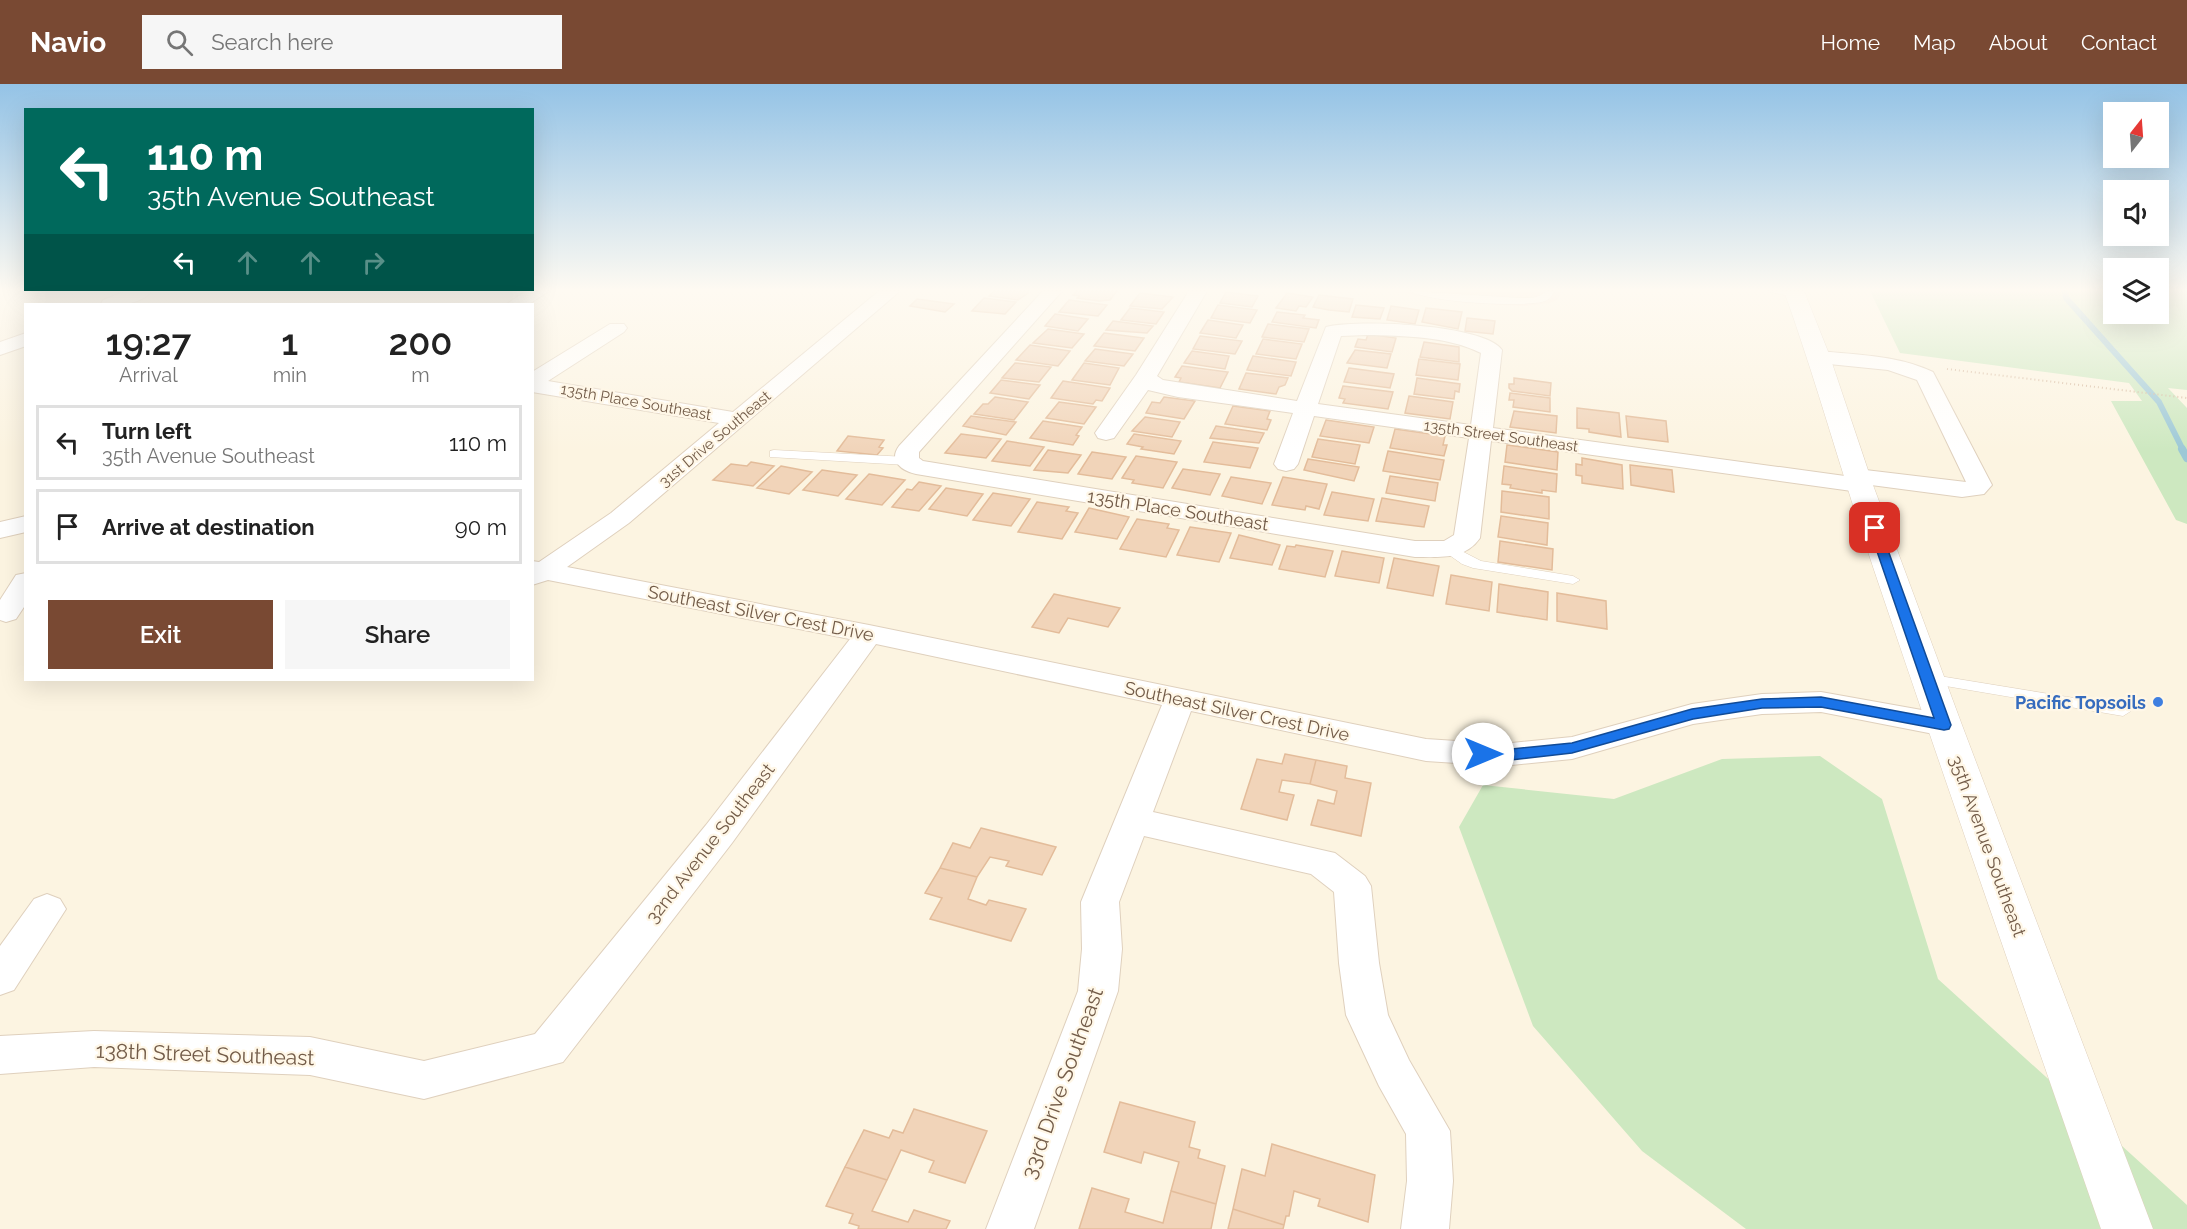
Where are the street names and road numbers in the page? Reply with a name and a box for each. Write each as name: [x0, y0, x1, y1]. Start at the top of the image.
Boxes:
street label: 135th Place Southeast: [559, 380, 713, 424]
street label: 31st Drive Southeast: [656, 387, 774, 491]
street label: 135th Street Southeast: [1423, 416, 1579, 456]
street label: 135th Place Southeast: [1086, 485, 1270, 535]
street label: Southeast Silver Crest Drive: [646, 581, 876, 645]
street label: Southeast Silver Crest Drive: [1123, 677, 1352, 745]
street label: 35th Avenue Southeast: [1945, 752, 2031, 940]
street label: 32nd Avenue Southeast: [641, 759, 779, 927]
street label: 33rd Drive Southeast: [1016, 984, 1108, 1182]
street label: 138th Street Southeast: [95, 1038, 315, 1070]

